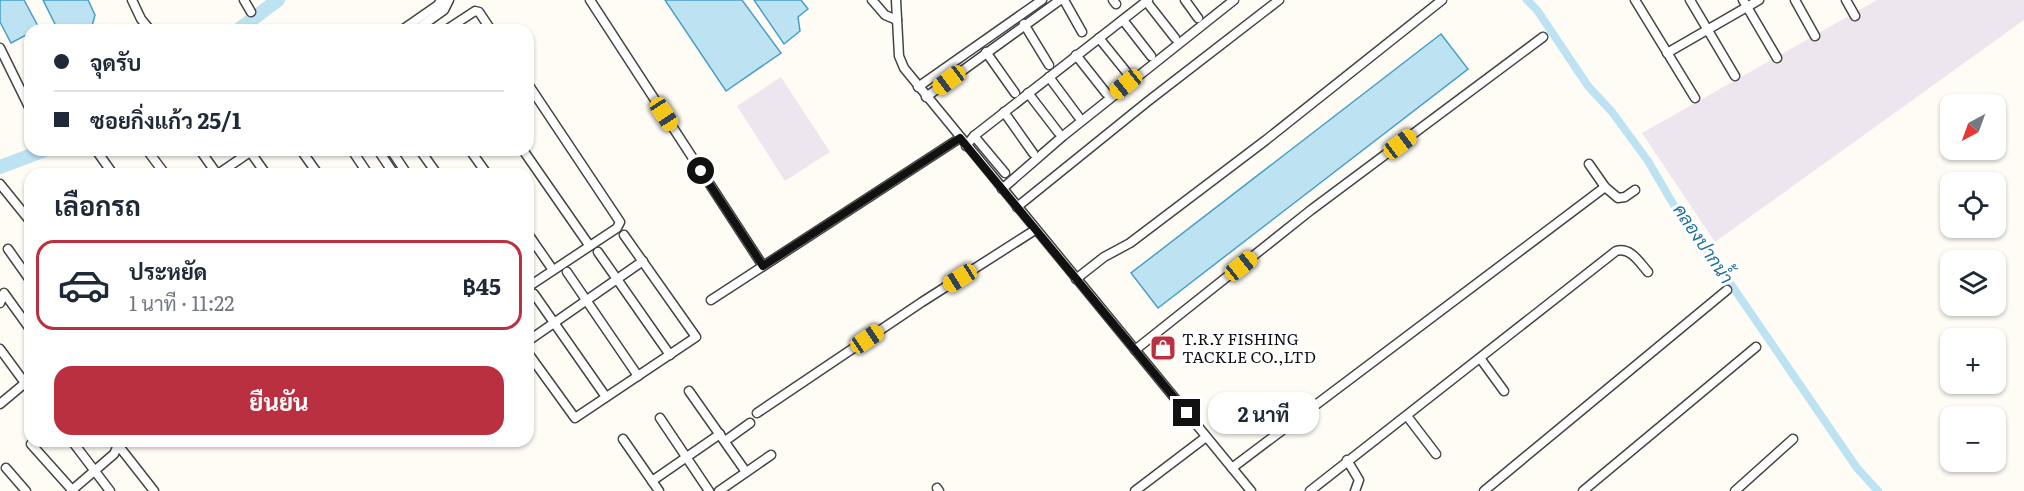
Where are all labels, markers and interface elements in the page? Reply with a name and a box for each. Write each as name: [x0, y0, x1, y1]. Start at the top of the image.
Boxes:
text: จุดรับ: [90, 45, 141, 78]
car: [929, 62, 969, 98]
car: [1106, 66, 1146, 102]
car: [647, 94, 681, 134]
north arrow: [1940, 94, 2006, 160]
map controls: [1940, 94, 2006, 472]
text: ซอยกิ่งแก้ว 25/1: [90, 103, 241, 136]
car: [1380, 126, 1420, 162]
route start: [687, 157, 714, 184]
button: locate: [1940, 172, 2006, 238]
text: เลือกรถ: [54, 184, 141, 224]
water label: คลองปากน้ำ: [1668, 197, 1742, 289]
car: [1221, 248, 1261, 284]
button: layers: [1940, 250, 2006, 316]
text: ประหยัด: [129, 254, 207, 287]
icon: car: [57, 258, 111, 312]
car: [940, 261, 980, 295]
text: ฿45: [462, 269, 501, 302]
text: 1 นาที · 11:22: [129, 287, 234, 317]
car: [847, 321, 887, 357]
place label: T.R.Y FISHING TACKLE CO.,LTD: [1182, 326, 1316, 368]
button: +: [1940, 328, 2006, 394]
shop icon: T.R.Y FISHING TACKLE CO.,LTD: [1148, 333, 1178, 363]
button: ยืนยัน: [54, 366, 504, 435]
callout: 2 นาที: [1208, 392, 1319, 434]
text: 2 นาที: [1238, 398, 1289, 428]
route end: [1173, 399, 1200, 426]
button: −: [1940, 406, 2006, 472]

